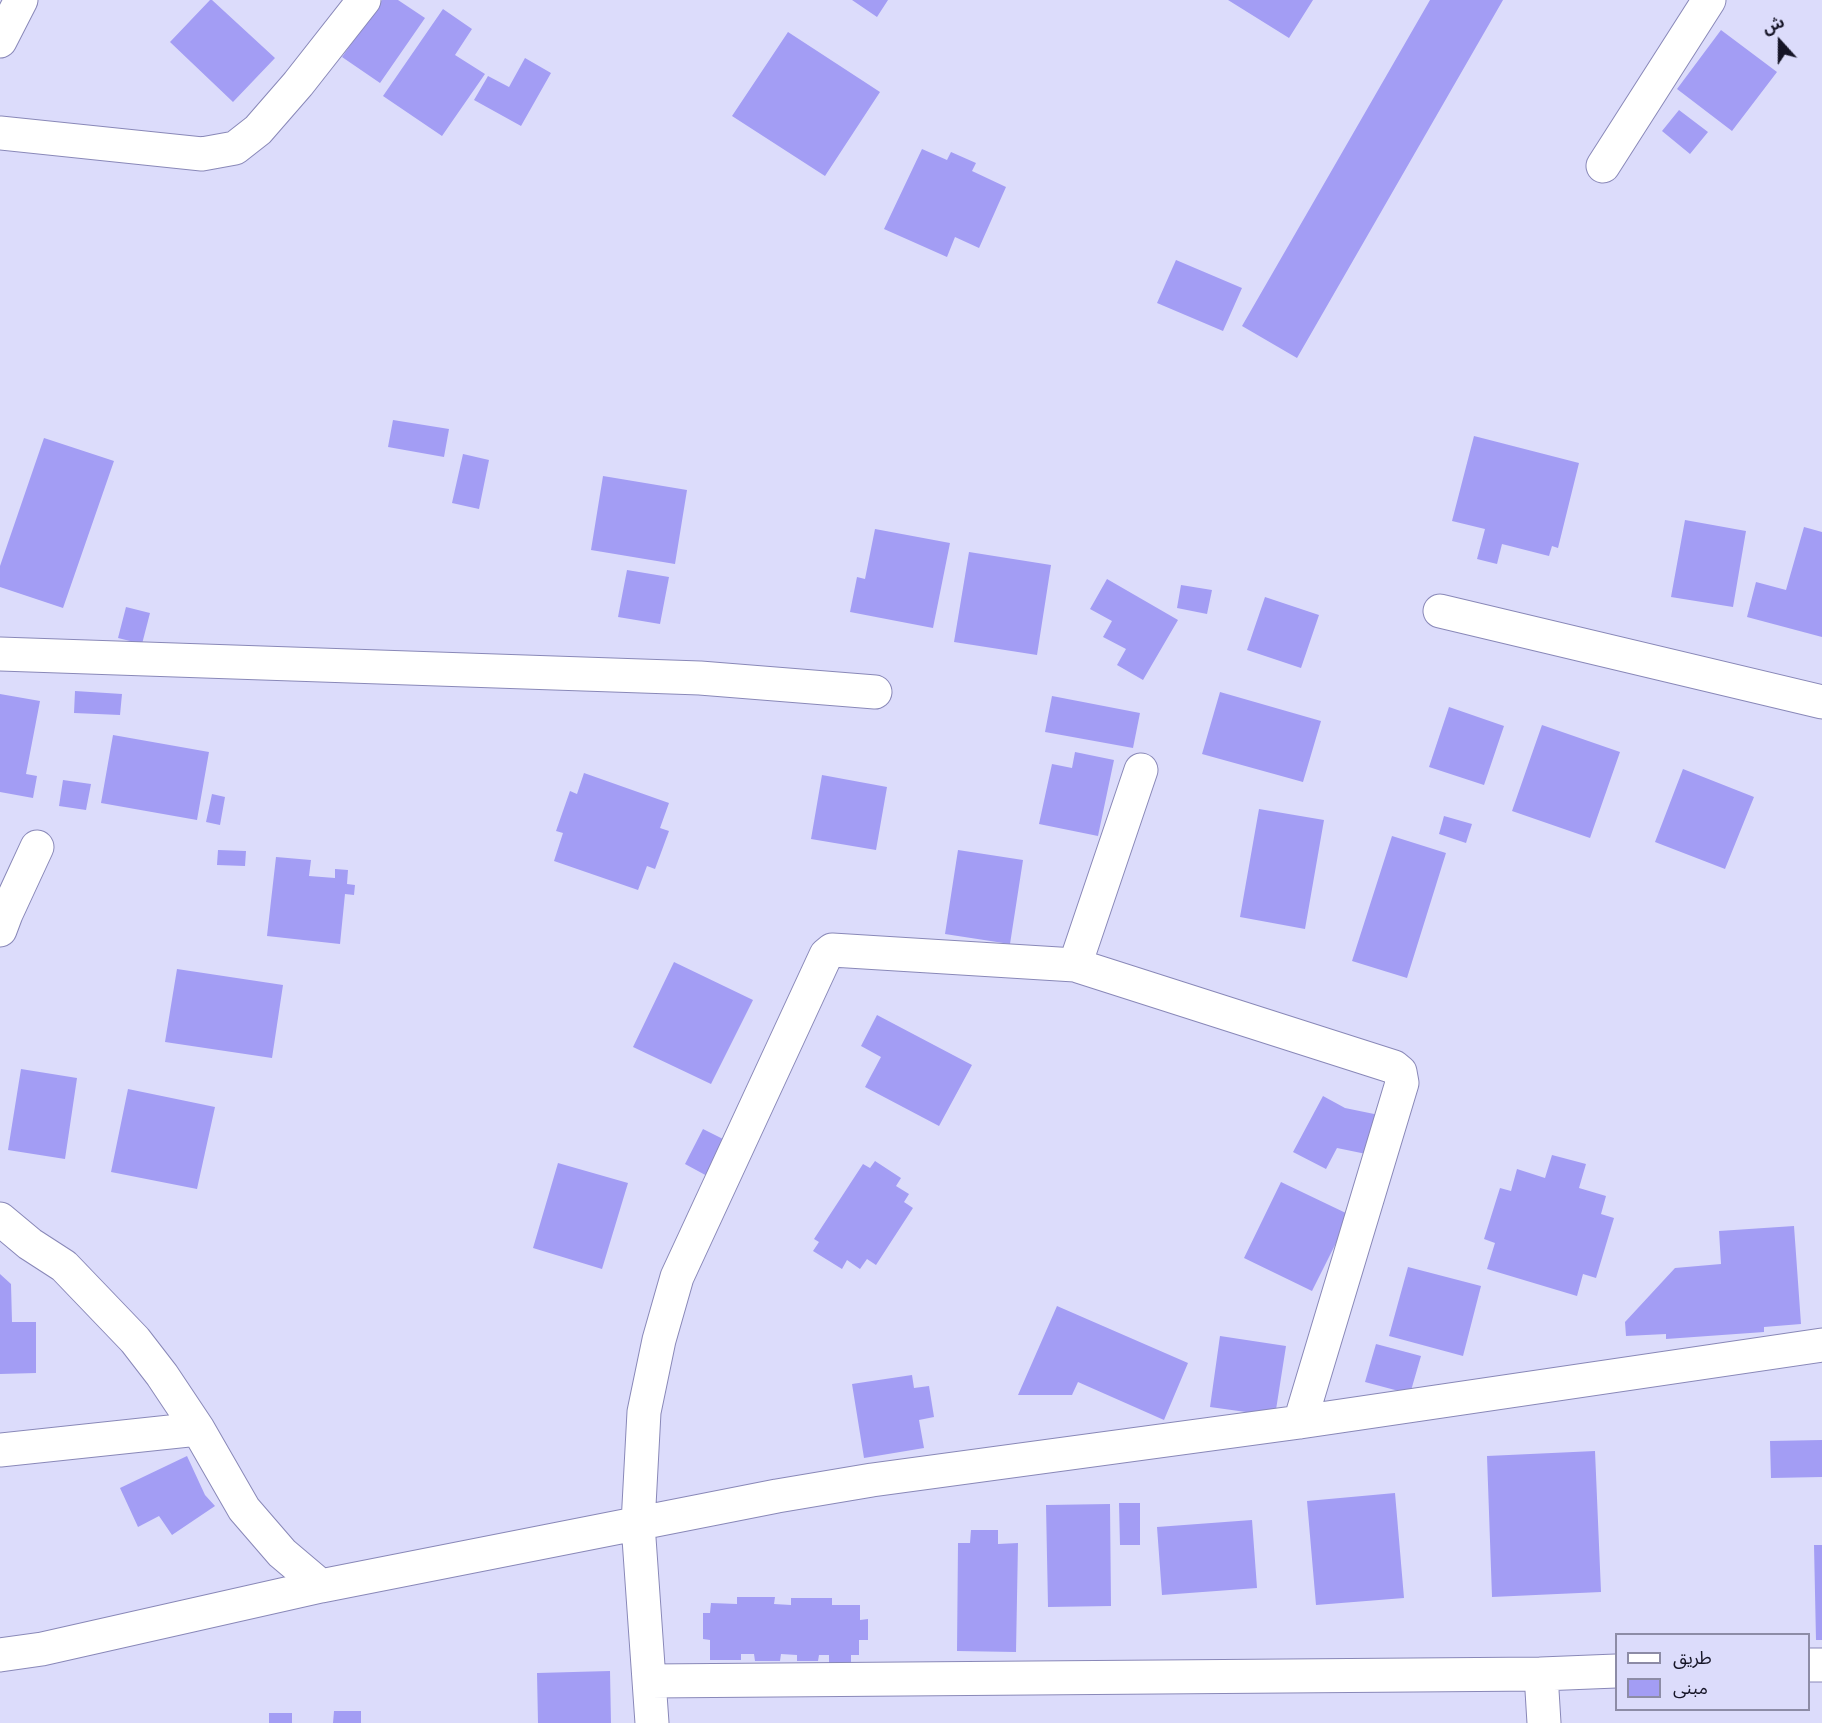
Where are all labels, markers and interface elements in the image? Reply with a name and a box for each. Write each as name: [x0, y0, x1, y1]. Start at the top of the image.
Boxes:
north arrow: [1750, 12, 1810, 72]
text: ش: [1760, 13, 1787, 37]
legend: [1615, 1633, 1810, 1711]
text: طريق: [1673, 1648, 1712, 1668]
text: مبنى: [1673, 1678, 1708, 1698]

